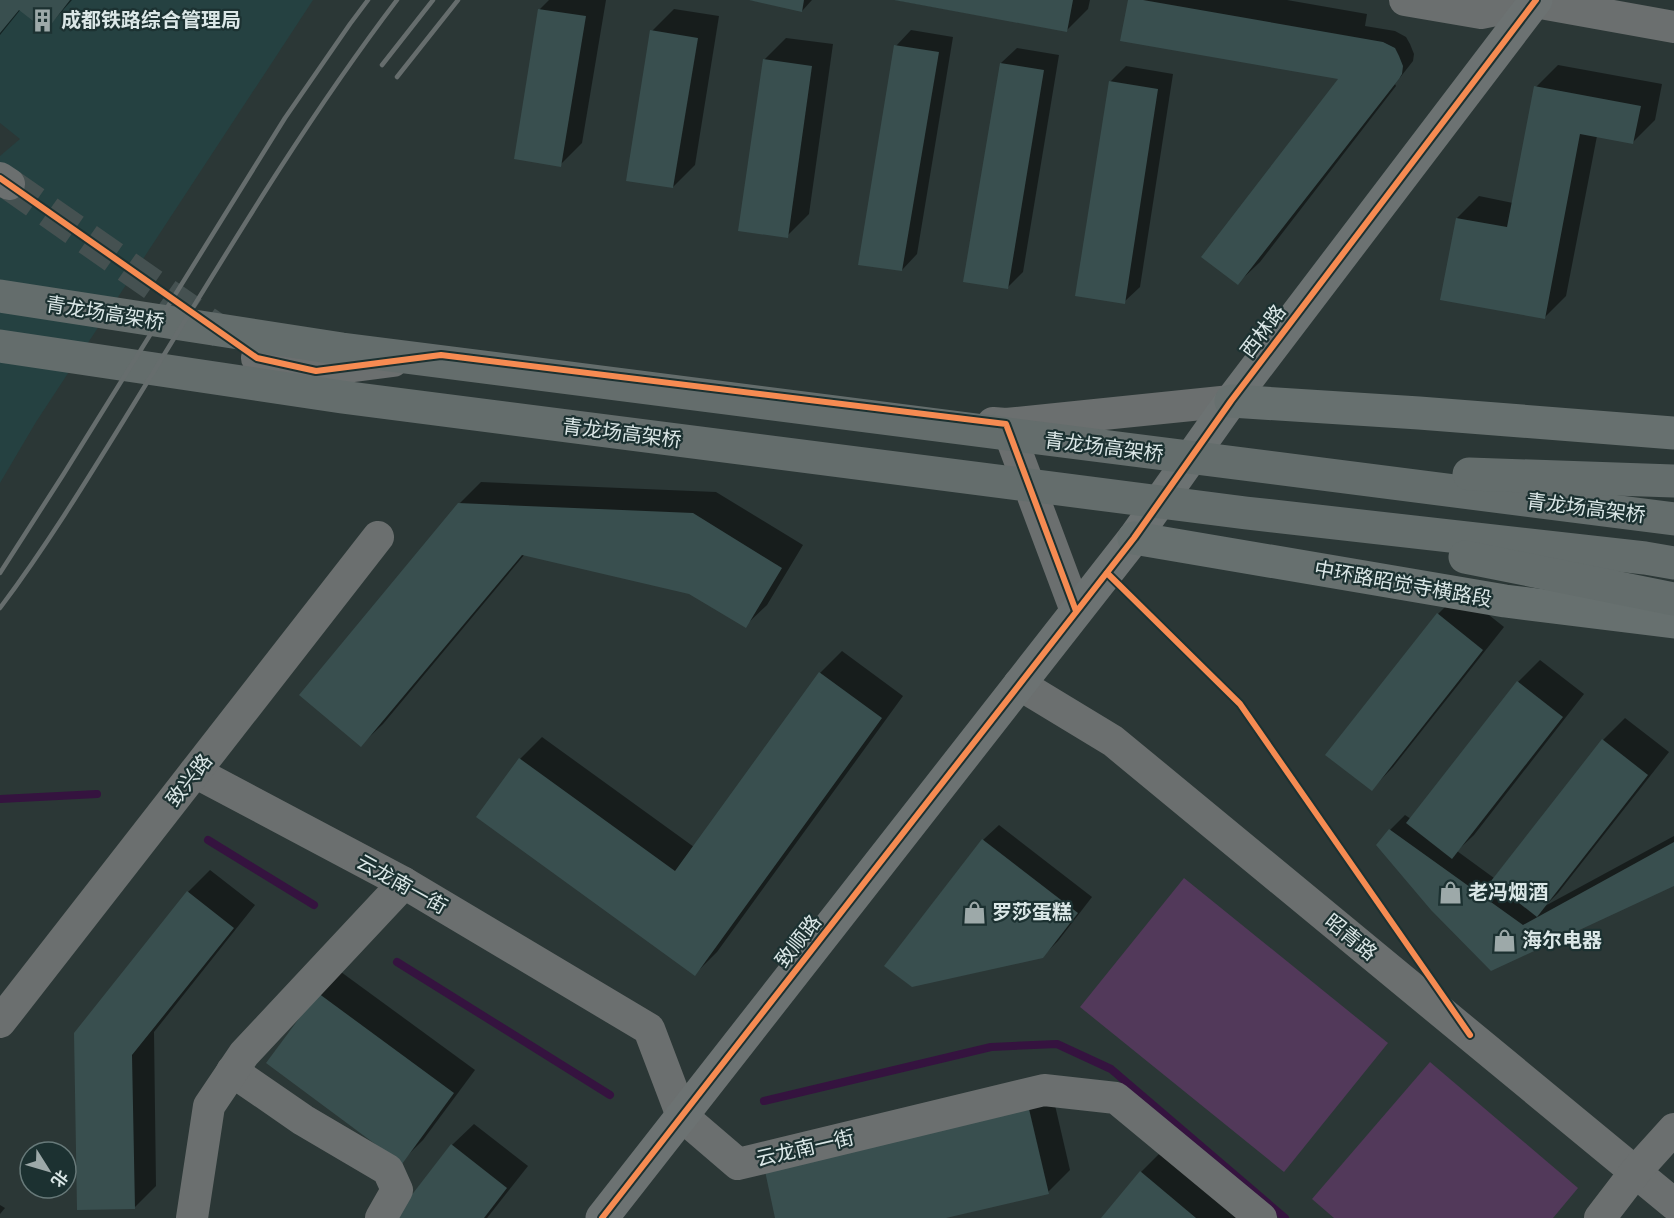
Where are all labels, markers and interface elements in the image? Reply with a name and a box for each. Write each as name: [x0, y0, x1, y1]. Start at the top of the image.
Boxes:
building icon: 成都铁路综合管理局: [30, 7, 56, 33]
place label: 成都铁路综合管理局: [61, 7, 241, 31]
street label: 青龙场高架桥: [44, 291, 166, 333]
street label: 西林路: [1235, 299, 1290, 362]
street label: 青龙场高架桥: [561, 413, 683, 451]
street label: 青龙场高架桥: [1043, 427, 1165, 465]
street label: 青龙场高架桥: [1525, 488, 1647, 526]
street label: 中环路昭觉寺横路段: [1312, 556, 1494, 610]
street label: 致兴路: [160, 748, 216, 810]
street label: 云龙南一街: [353, 848, 452, 918]
shop icon: 老冯烟酒: [1437, 879, 1463, 905]
place label: 老冯烟酒: [1468, 879, 1548, 903]
shop icon: 罗莎蛋糕: [961, 899, 987, 925]
place label: 罗莎蛋糕: [992, 899, 1072, 923]
street label: 昭青路: [1321, 908, 1382, 964]
street label: 致顺路: [769, 909, 825, 971]
shop icon: 海尔电器: [1491, 927, 1517, 953]
place label: 海尔电器: [1522, 927, 1602, 951]
street label: 云龙南一街: [753, 1124, 856, 1170]
north arrow: [18, 1140, 78, 1200]
text: 北: [48, 1167, 73, 1191]

